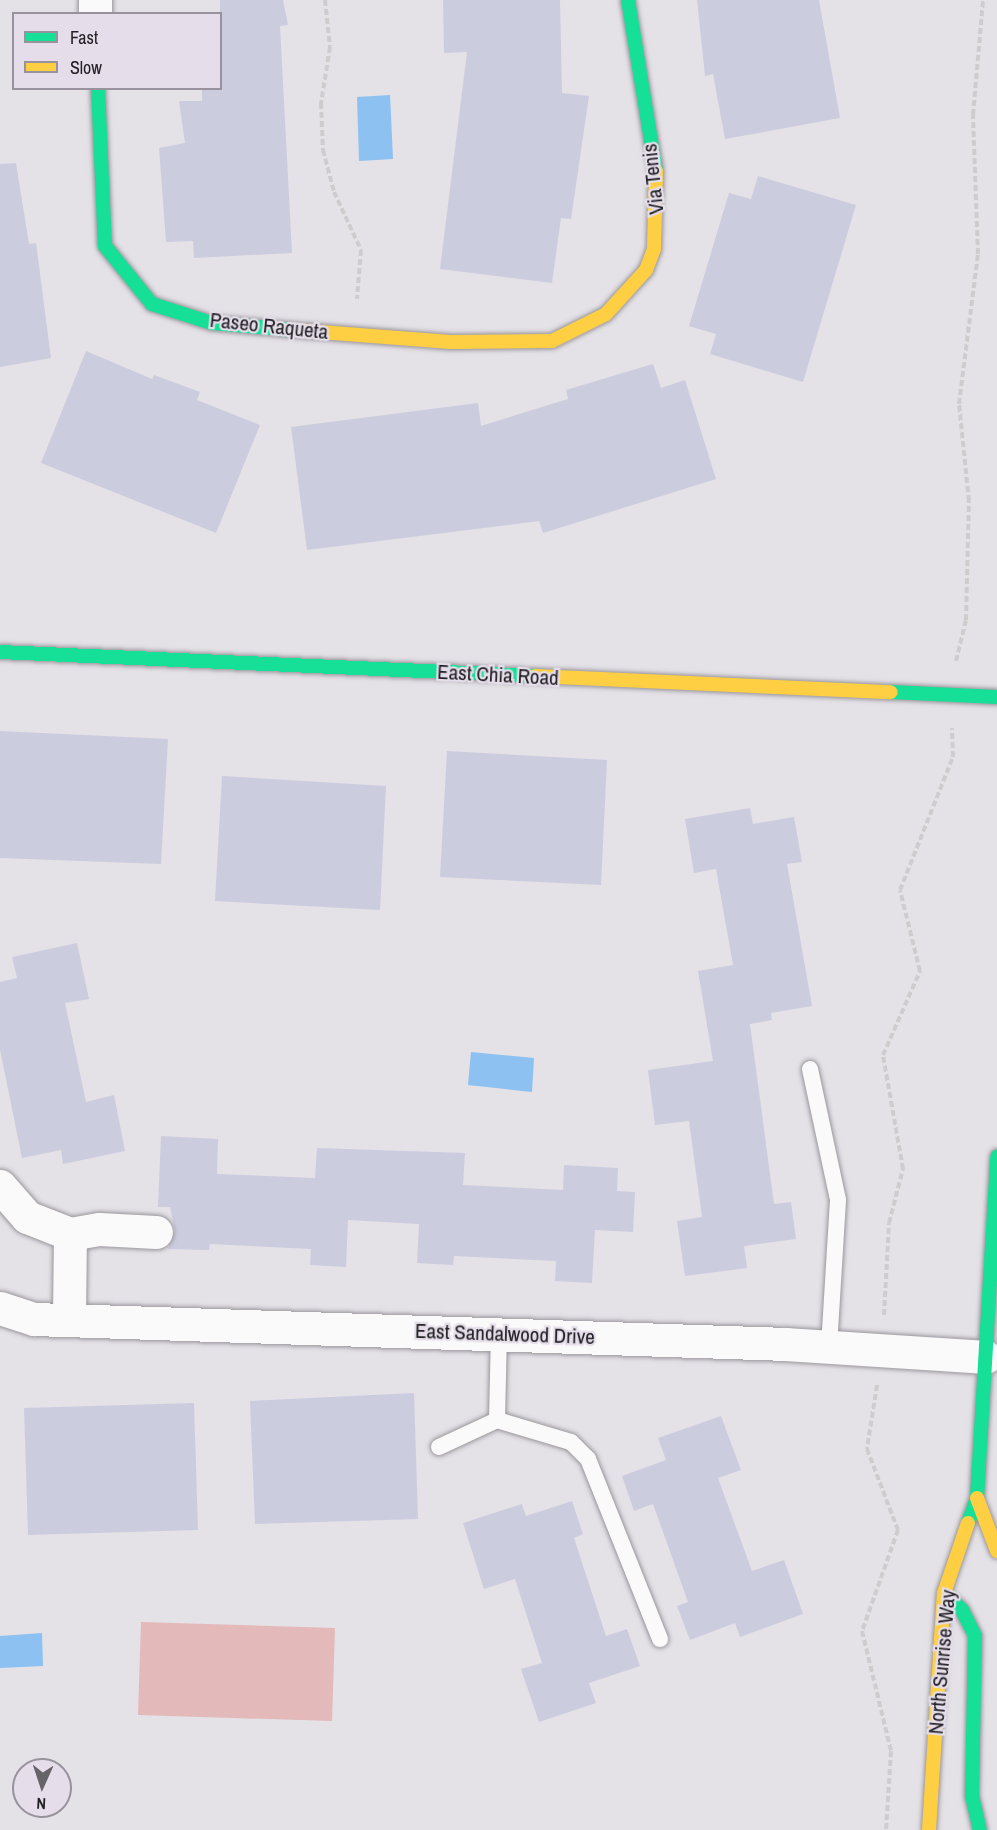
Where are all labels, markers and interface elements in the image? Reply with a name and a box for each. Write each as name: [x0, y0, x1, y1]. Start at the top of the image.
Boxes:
legend: [12, 12, 222, 90]
text: Fast: [70, 25, 98, 50]
text: Slow: [70, 55, 102, 80]
street label: Via Tenis: [637, 142, 669, 216]
street label: Paseo Raqueta: [209, 307, 329, 345]
street label: East Chia Road: [437, 659, 559, 691]
street label: East Sandalwood Drive: [415, 1318, 595, 1350]
street label: North Sunrise Way: [923, 1589, 961, 1735]
north arrow: [12, 1758, 72, 1818]
text: N: [36, 1793, 46, 1815]

